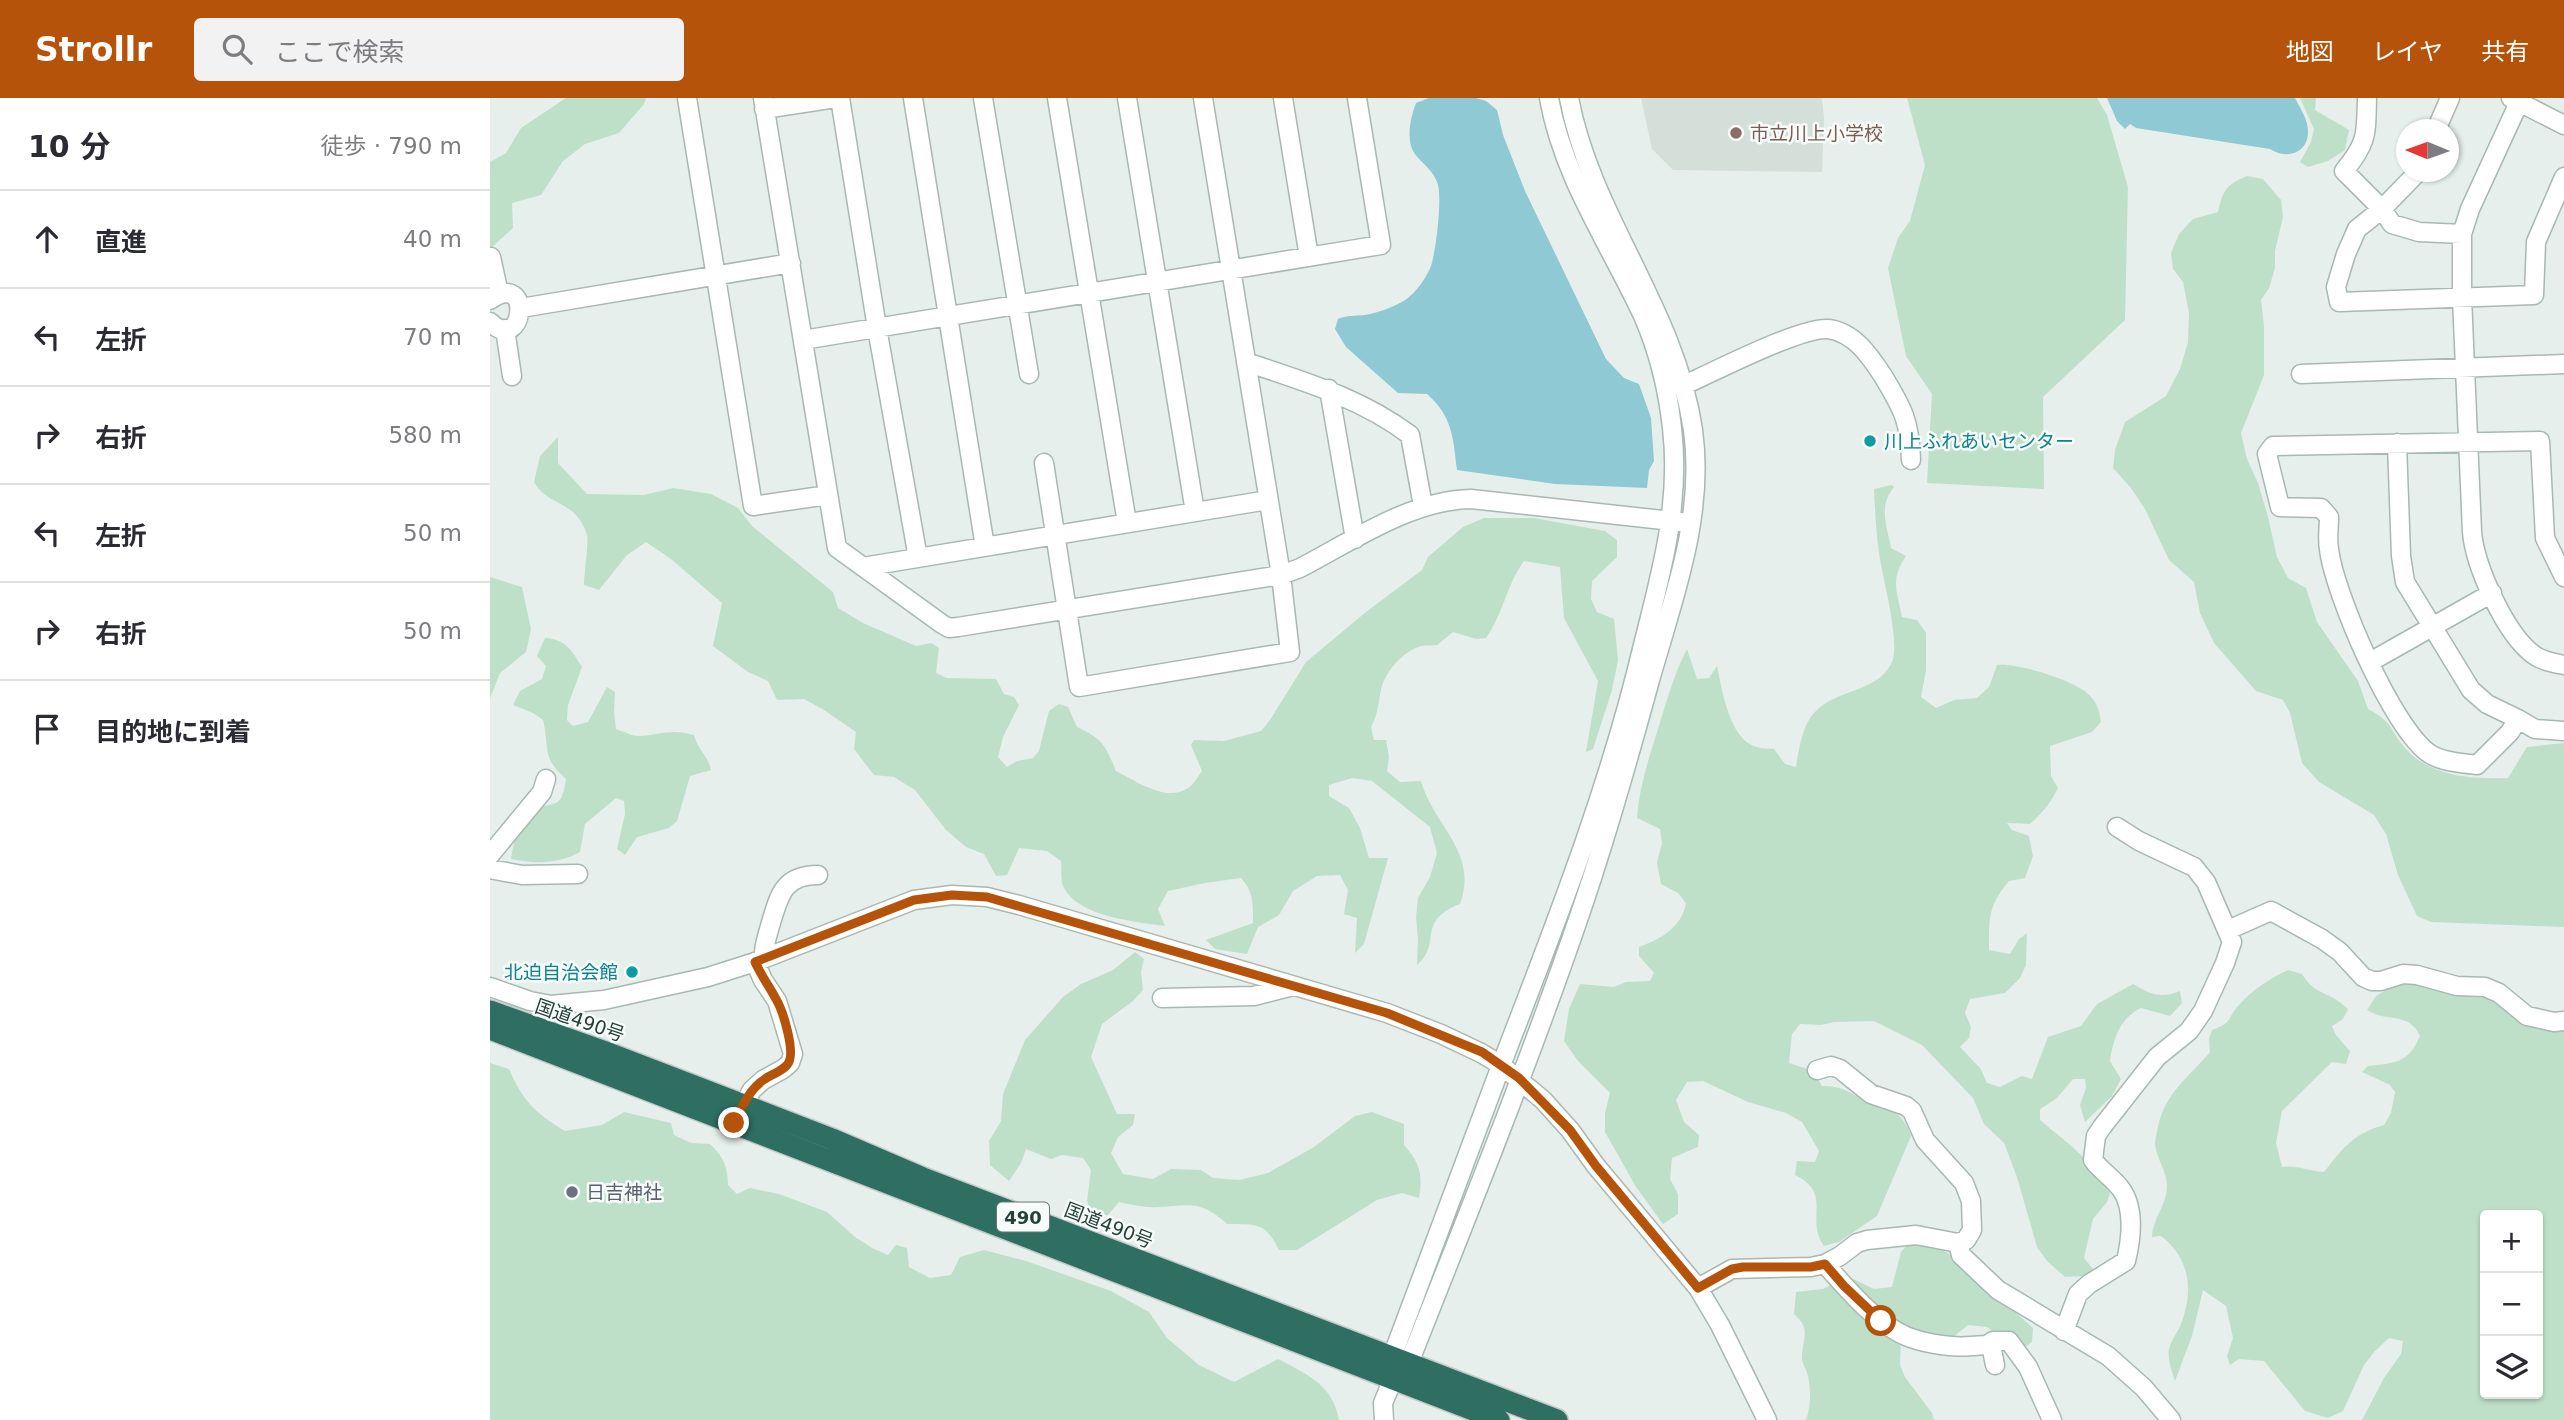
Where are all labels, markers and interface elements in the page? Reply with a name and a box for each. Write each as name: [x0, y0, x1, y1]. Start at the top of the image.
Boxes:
search box: [194, 18, 684, 81]
text: Strollr: [35, 30, 152, 69]
icon: search: [218, 30, 256, 68]
text: ここで検索: [274, 37, 404, 67]
text: 地図: [2286, 38, 2334, 66]
text: レイヤ: [2372, 38, 2443, 66]
text: 共有: [2481, 38, 2529, 66]
north arrow: [2396, 119, 2459, 182]
place label: 市立川上小学校: [1750, 122, 1883, 144]
marker: 市立川上小学校: [1728, 125, 1744, 141]
text: 10 分: [28, 129, 110, 164]
text: 徒歩 · 790 m: [320, 133, 462, 159]
icon: ahead: [28, 220, 66, 258]
text: 40 m: [403, 226, 462, 252]
text: 直進: [95, 227, 147, 257]
icon: left: [28, 318, 66, 356]
text: 70 m: [403, 324, 462, 350]
text: 左折: [95, 325, 147, 355]
icon: right: [28, 416, 66, 454]
text: 580 m: [388, 422, 462, 448]
text: 右折: [95, 423, 147, 453]
place label: 川上ふれあいセンター: [1884, 430, 2074, 452]
marker: 川上ふれあいセンター: [1862, 433, 1878, 449]
icon: left: [28, 514, 66, 552]
text: 50 m: [403, 520, 462, 546]
text: 左折: [95, 521, 147, 551]
icon: right: [28, 612, 66, 650]
text: 50 m: [403, 618, 462, 644]
text: 右折: [95, 619, 147, 649]
icon: arrive: [28, 710, 66, 748]
text: 目的地に到着: [95, 717, 251, 747]
place label: 北迫自治会館: [504, 961, 618, 983]
marker: 北迫自治会館: [624, 964, 640, 980]
street label: 国道490号: [532, 994, 628, 1046]
route end: [718, 1107, 749, 1138]
place label: 日吉神社: [586, 1181, 662, 1203]
marker: 日吉神社: [564, 1184, 580, 1200]
street label: 国道490号: [1062, 1198, 1156, 1252]
road number: 490: [997, 1202, 1049, 1232]
map controls: [2480, 1210, 2543, 1399]
button: +: [2480, 1210, 2543, 1273]
button: −: [2480, 1273, 2543, 1336]
route start: [1865, 1305, 1896, 1336]
button: layers: [2480, 1336, 2543, 1399]

